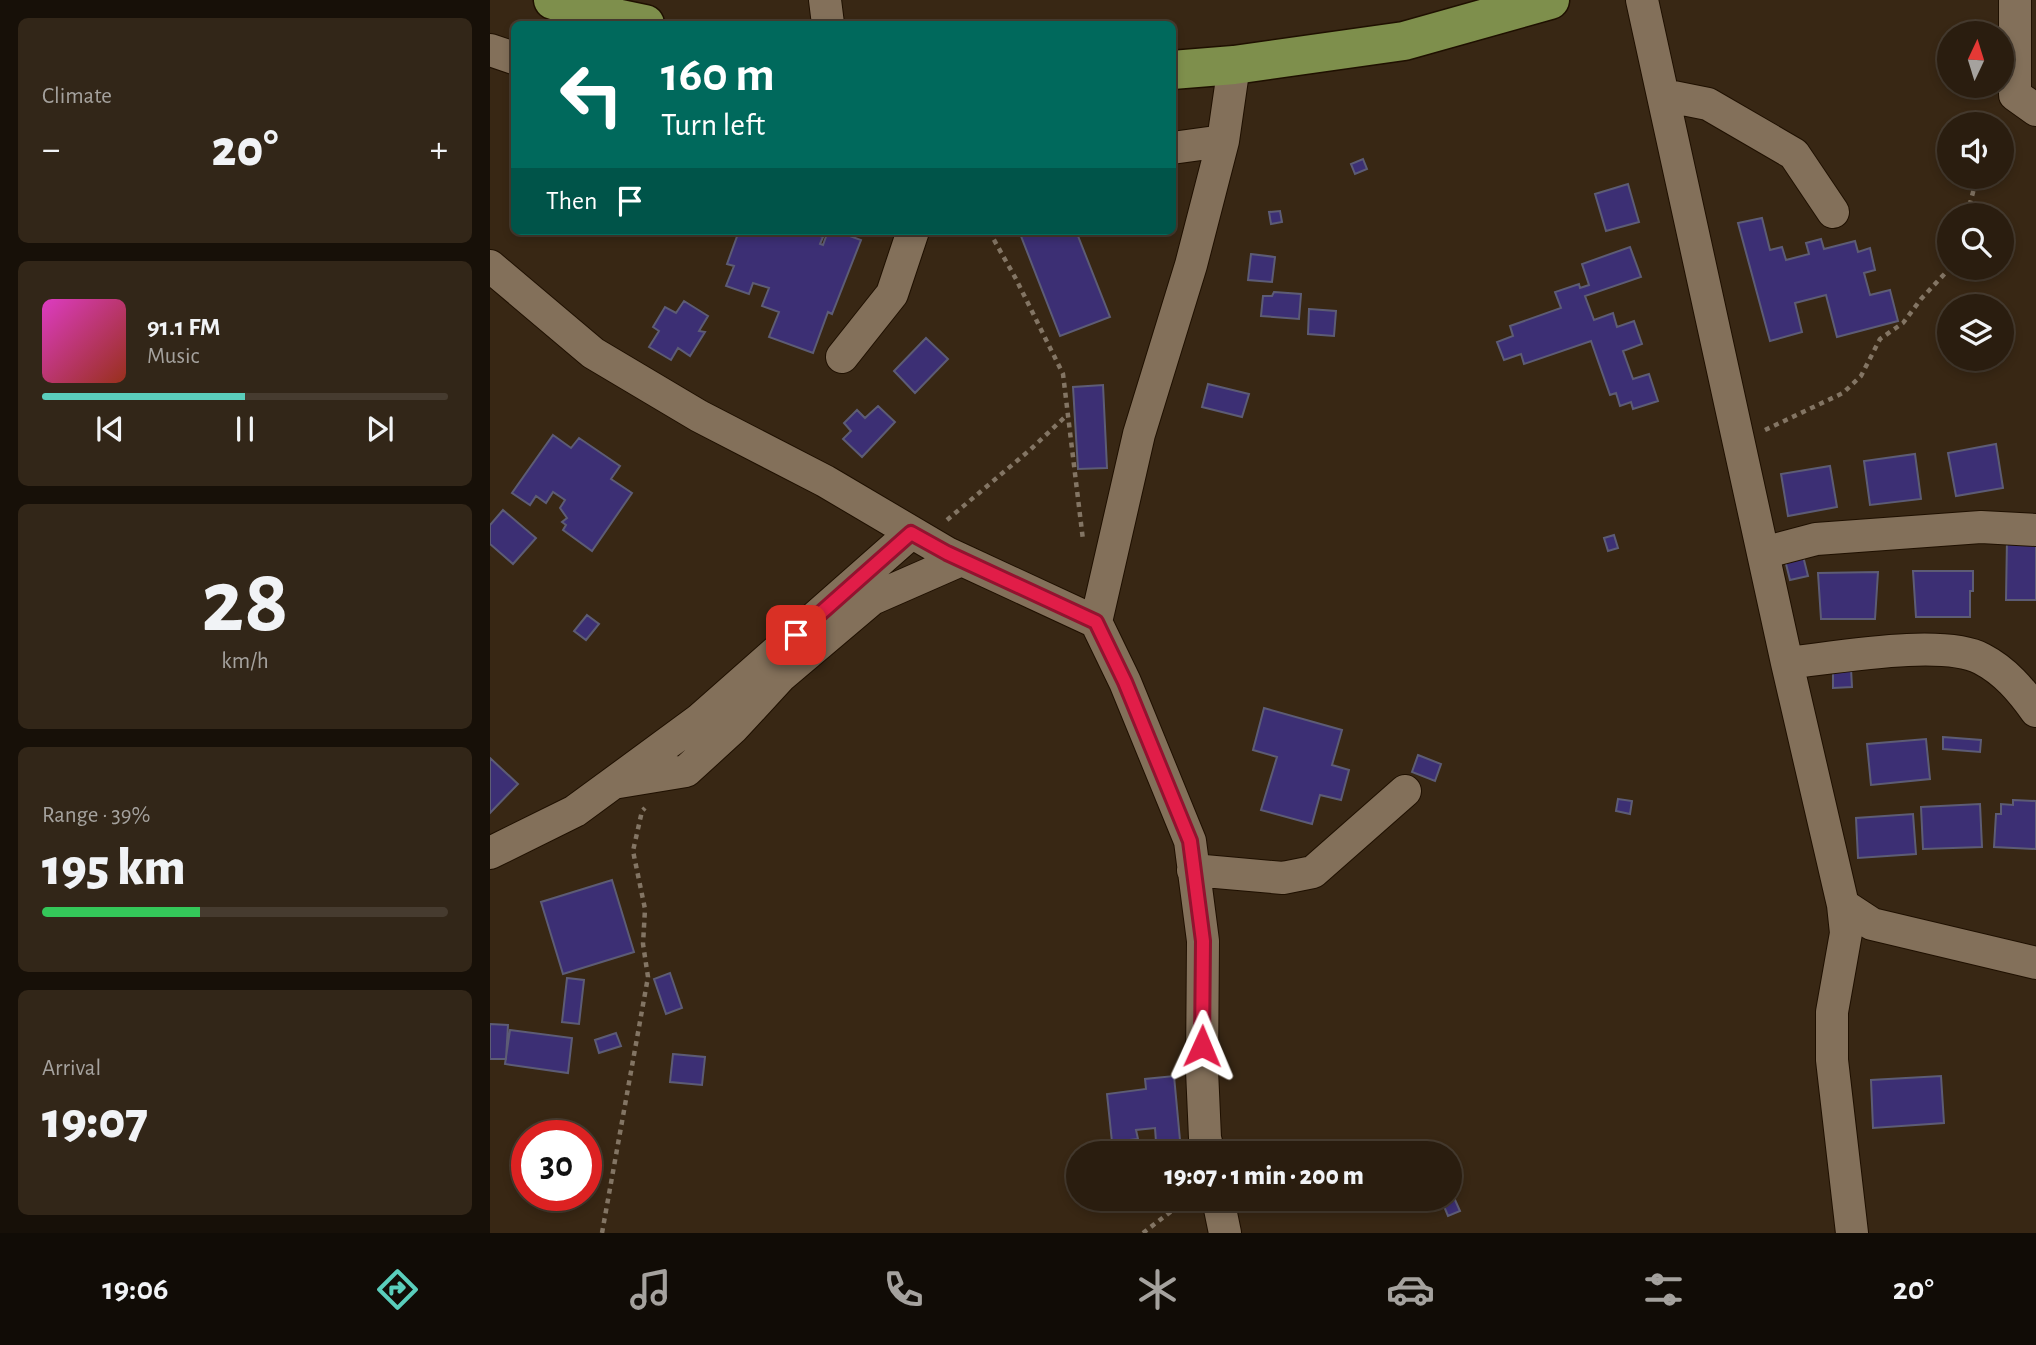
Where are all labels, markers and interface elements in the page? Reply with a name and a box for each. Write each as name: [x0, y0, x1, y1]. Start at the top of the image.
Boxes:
north arrow: [1937, 21, 2014, 98]
map controls: [1937, 21, 2014, 371]
icon: left: [546, 49, 637, 140]
text: 160 m: [661, 51, 775, 100]
text: Climate: [42, 85, 112, 108]
text: Turn left: [661, 109, 765, 141]
button: sound: [1937, 112, 2014, 189]
text: 20°: [211, 123, 279, 175]
text: −: [42, 131, 60, 169]
text: +: [430, 131, 448, 169]
icon: arrive: [611, 182, 649, 220]
text: Then: [546, 188, 597, 214]
button: search: [1937, 203, 2014, 280]
button: layers: [1937, 294, 2014, 371]
text: 91.1 FM: [147, 314, 220, 340]
text: Music: [147, 345, 199, 368]
icon: previous: [91, 410, 129, 448]
icon: pause: [226, 410, 264, 448]
icon: next: [361, 410, 399, 448]
text: 28: [201, 557, 289, 648]
pin: [766, 605, 826, 665]
icon: arrive: [777, 616, 815, 654]
text: km/h: [221, 650, 269, 673]
text: Range · 39%: [42, 804, 150, 827]
text: 195 km: [42, 842, 186, 894]
position arrow: [1165, 1009, 1239, 1083]
text: Arrival: [42, 1057, 101, 1080]
text: 19:07: [42, 1095, 148, 1147]
speed limit sign: 30: [511, 1120, 602, 1211]
text: 19:07 · 1 min · 200 m: [1164, 1163, 1364, 1189]
icon: directions: [373, 1265, 422, 1314]
icon: music: [626, 1265, 675, 1314]
icon: phone: [879, 1265, 928, 1314]
icon: climate: [1133, 1265, 1182, 1314]
icon: car: [1386, 1265, 1435, 1314]
icon: filters: [1639, 1265, 1688, 1314]
text: 19:06: [102, 1273, 169, 1305]
text: 20°: [1893, 1273, 1934, 1305]

